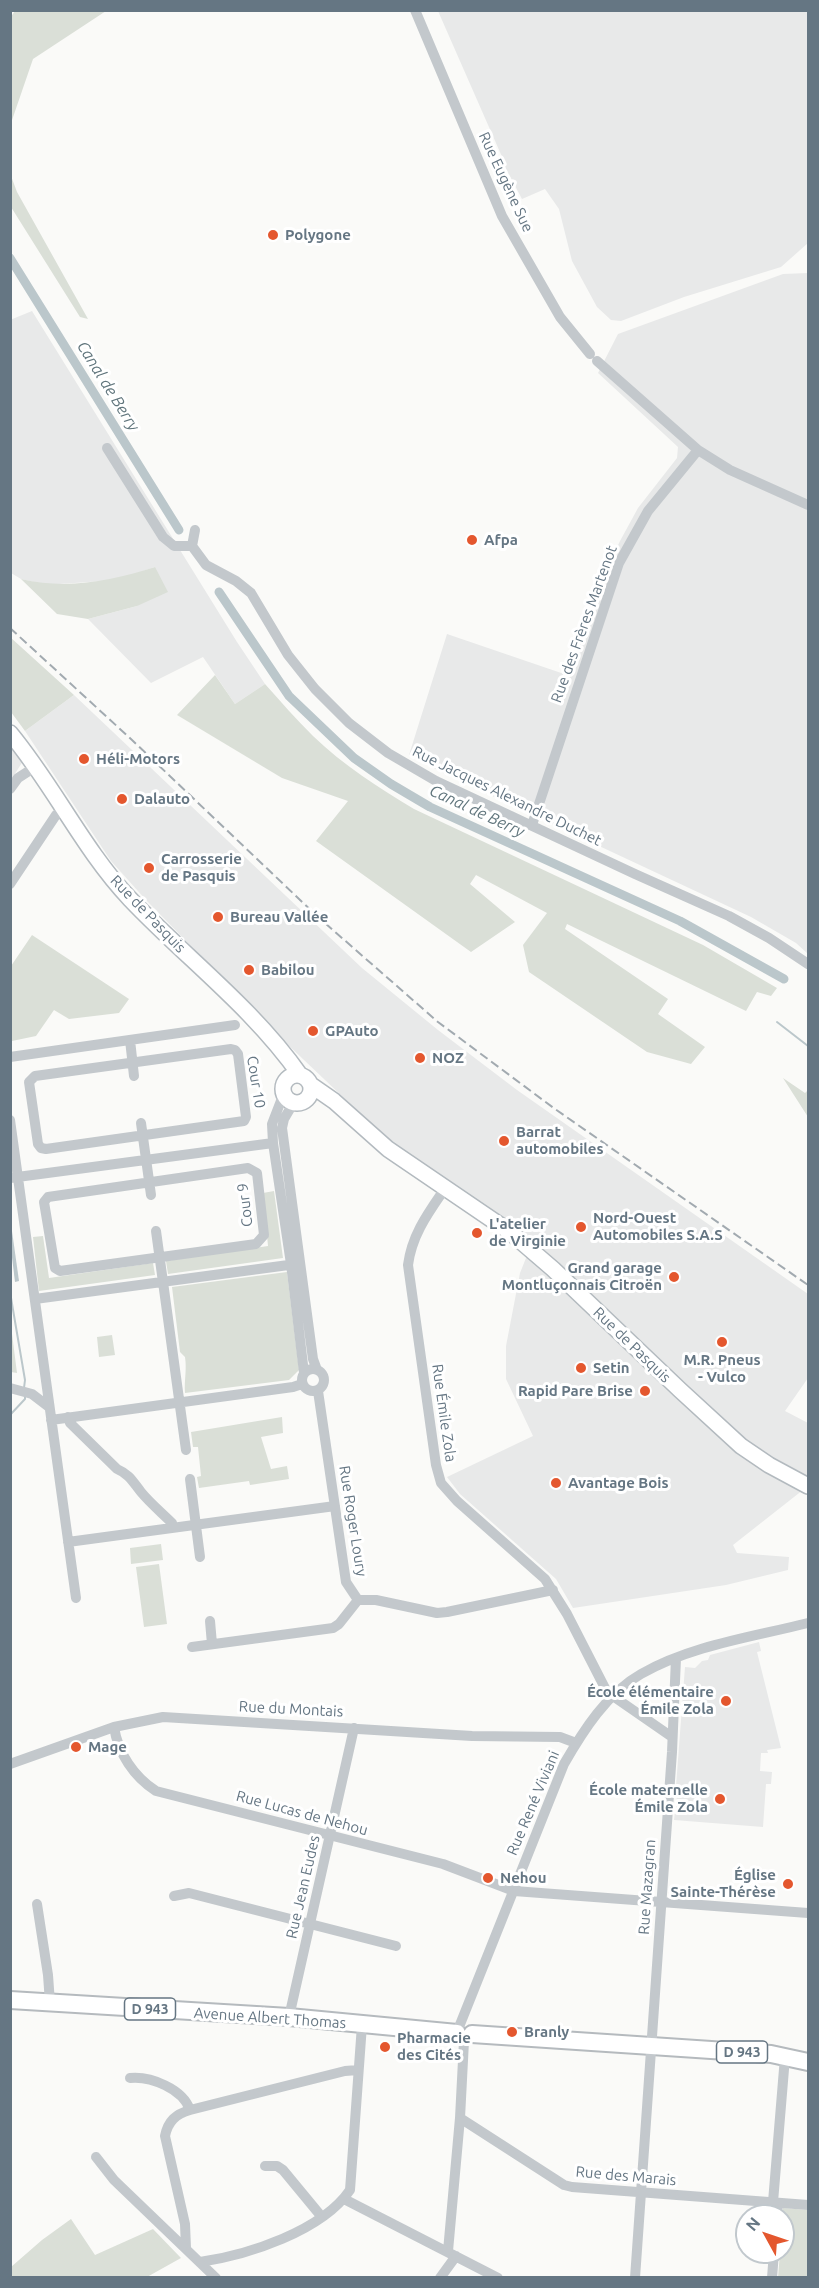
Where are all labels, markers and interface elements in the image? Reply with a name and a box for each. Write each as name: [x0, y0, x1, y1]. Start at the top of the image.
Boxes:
street label: Rue Eugène Sue: [475, 129, 537, 235]
place label: Polygone: [285, 226, 351, 244]
marker: Polygone: [266, 228, 280, 242]
water label: Canal de Berry: [73, 337, 143, 435]
place label: Afpa: [484, 531, 518, 549]
marker: Afpa: [465, 533, 479, 547]
street label: Rue des Frères Martenot: [547, 543, 621, 705]
street label: Rue Jacques Alexandre Duchet: [410, 742, 604, 850]
place label: Héli-Motors: [96, 750, 180, 768]
marker: Héli-Motors: [77, 752, 91, 766]
water label: Canal de Berry: [427, 781, 527, 841]
place label: Dalauto: [134, 790, 190, 808]
marker: Dalauto: [115, 792, 129, 806]
place label: Carrosserie de Pasquis: [161, 850, 242, 885]
marker: Carrosserie de Pasquis: [142, 861, 156, 875]
street label: Rue de Pasquis: [107, 872, 189, 956]
place label: Bureau Vallée: [230, 908, 328, 926]
marker: Bureau Vallée: [211, 910, 225, 924]
place label: Babilou: [261, 961, 315, 979]
marker: Babilou: [242, 963, 256, 977]
place label: GPAuto: [325, 1022, 379, 1040]
marker: GPAuto: [306, 1024, 320, 1038]
place label: NOZ: [432, 1049, 464, 1067]
marker: NOZ: [413, 1051, 427, 1065]
street label: Cour 10: [243, 1055, 269, 1109]
place label: Barrat automobiles: [516, 1123, 604, 1158]
marker: Barrat automobiles: [497, 1134, 511, 1148]
street label: Cour 9: [233, 1182, 257, 1228]
place label: Nord-Ouest Automobiles S.A.S: [593, 1209, 723, 1244]
place label: L'atelier de Virginie: [489, 1215, 566, 1250]
marker: Nord-Ouest Automobiles S.A.S: [574, 1220, 588, 1234]
marker: L'atelier de Virginie: [470, 1226, 484, 1240]
place label: Grand garage Montluçonnais Citroën: [502, 1259, 662, 1294]
marker: Grand garage Montluçonnais Citroën: [667, 1270, 681, 1284]
street label: Rue de Pasquis: [590, 1304, 674, 1386]
marker: M.R. Pneus - Vulco: [715, 1335, 729, 1349]
place label: M.R. Pneus - Vulco: [683, 1351, 761, 1386]
place label: Setin: [593, 1359, 630, 1377]
marker: Setin: [574, 1361, 588, 1375]
street label: Rue Émile Zola: [428, 1363, 460, 1463]
place label: Rapid Pare Brise: [518, 1382, 633, 1400]
marker: Rapid Pare Brise: [638, 1384, 652, 1398]
street label: Rue Roger Loury: [335, 1464, 371, 1578]
place label: Avantage Bois: [568, 1474, 669, 1492]
marker: Avantage Bois: [549, 1476, 563, 1490]
place label: École élémentaire Émile Zola: [587, 1683, 714, 1718]
marker: École élémentaire Émile Zola: [719, 1694, 733, 1708]
street label: Rue du Montais: [238, 1697, 344, 1721]
place label: Mage: [88, 1738, 127, 1756]
marker: Mage: [69, 1740, 83, 1754]
street label: Rue René Viviani: [503, 1748, 563, 1858]
place label: École maternelle Émile Zola: [589, 1781, 708, 1816]
street label: Rue Lucas de Nehou: [234, 1787, 370, 1839]
marker: École maternelle Émile Zola: [713, 1792, 727, 1806]
street label: Rue Jean Eudes: [282, 1834, 324, 1940]
street label: Rue Mazagran: [635, 1839, 659, 1935]
place label: Église Sainte-Thérèse: [670, 1866, 776, 1901]
place label: Nehou: [500, 1869, 546, 1887]
marker: Nehou: [481, 1871, 495, 1885]
marker: Église Sainte-Thérèse: [781, 1877, 795, 1891]
road number: D 943: [124, 1998, 176, 2020]
street label: Avenue Albert Thomas: [193, 2004, 347, 2032]
place label: Branly: [524, 2023, 569, 2041]
marker: Branly: [505, 2025, 519, 2039]
place label: Pharmacie des Cités: [397, 2029, 471, 2064]
marker: Pharmacie des Cités: [378, 2040, 392, 2054]
road number: D 943: [716, 2041, 768, 2063]
street label: Rue des Marais: [575, 2163, 677, 2189]
north arrow: [735, 2204, 795, 2264]
text: N: [742, 2213, 763, 2234]

